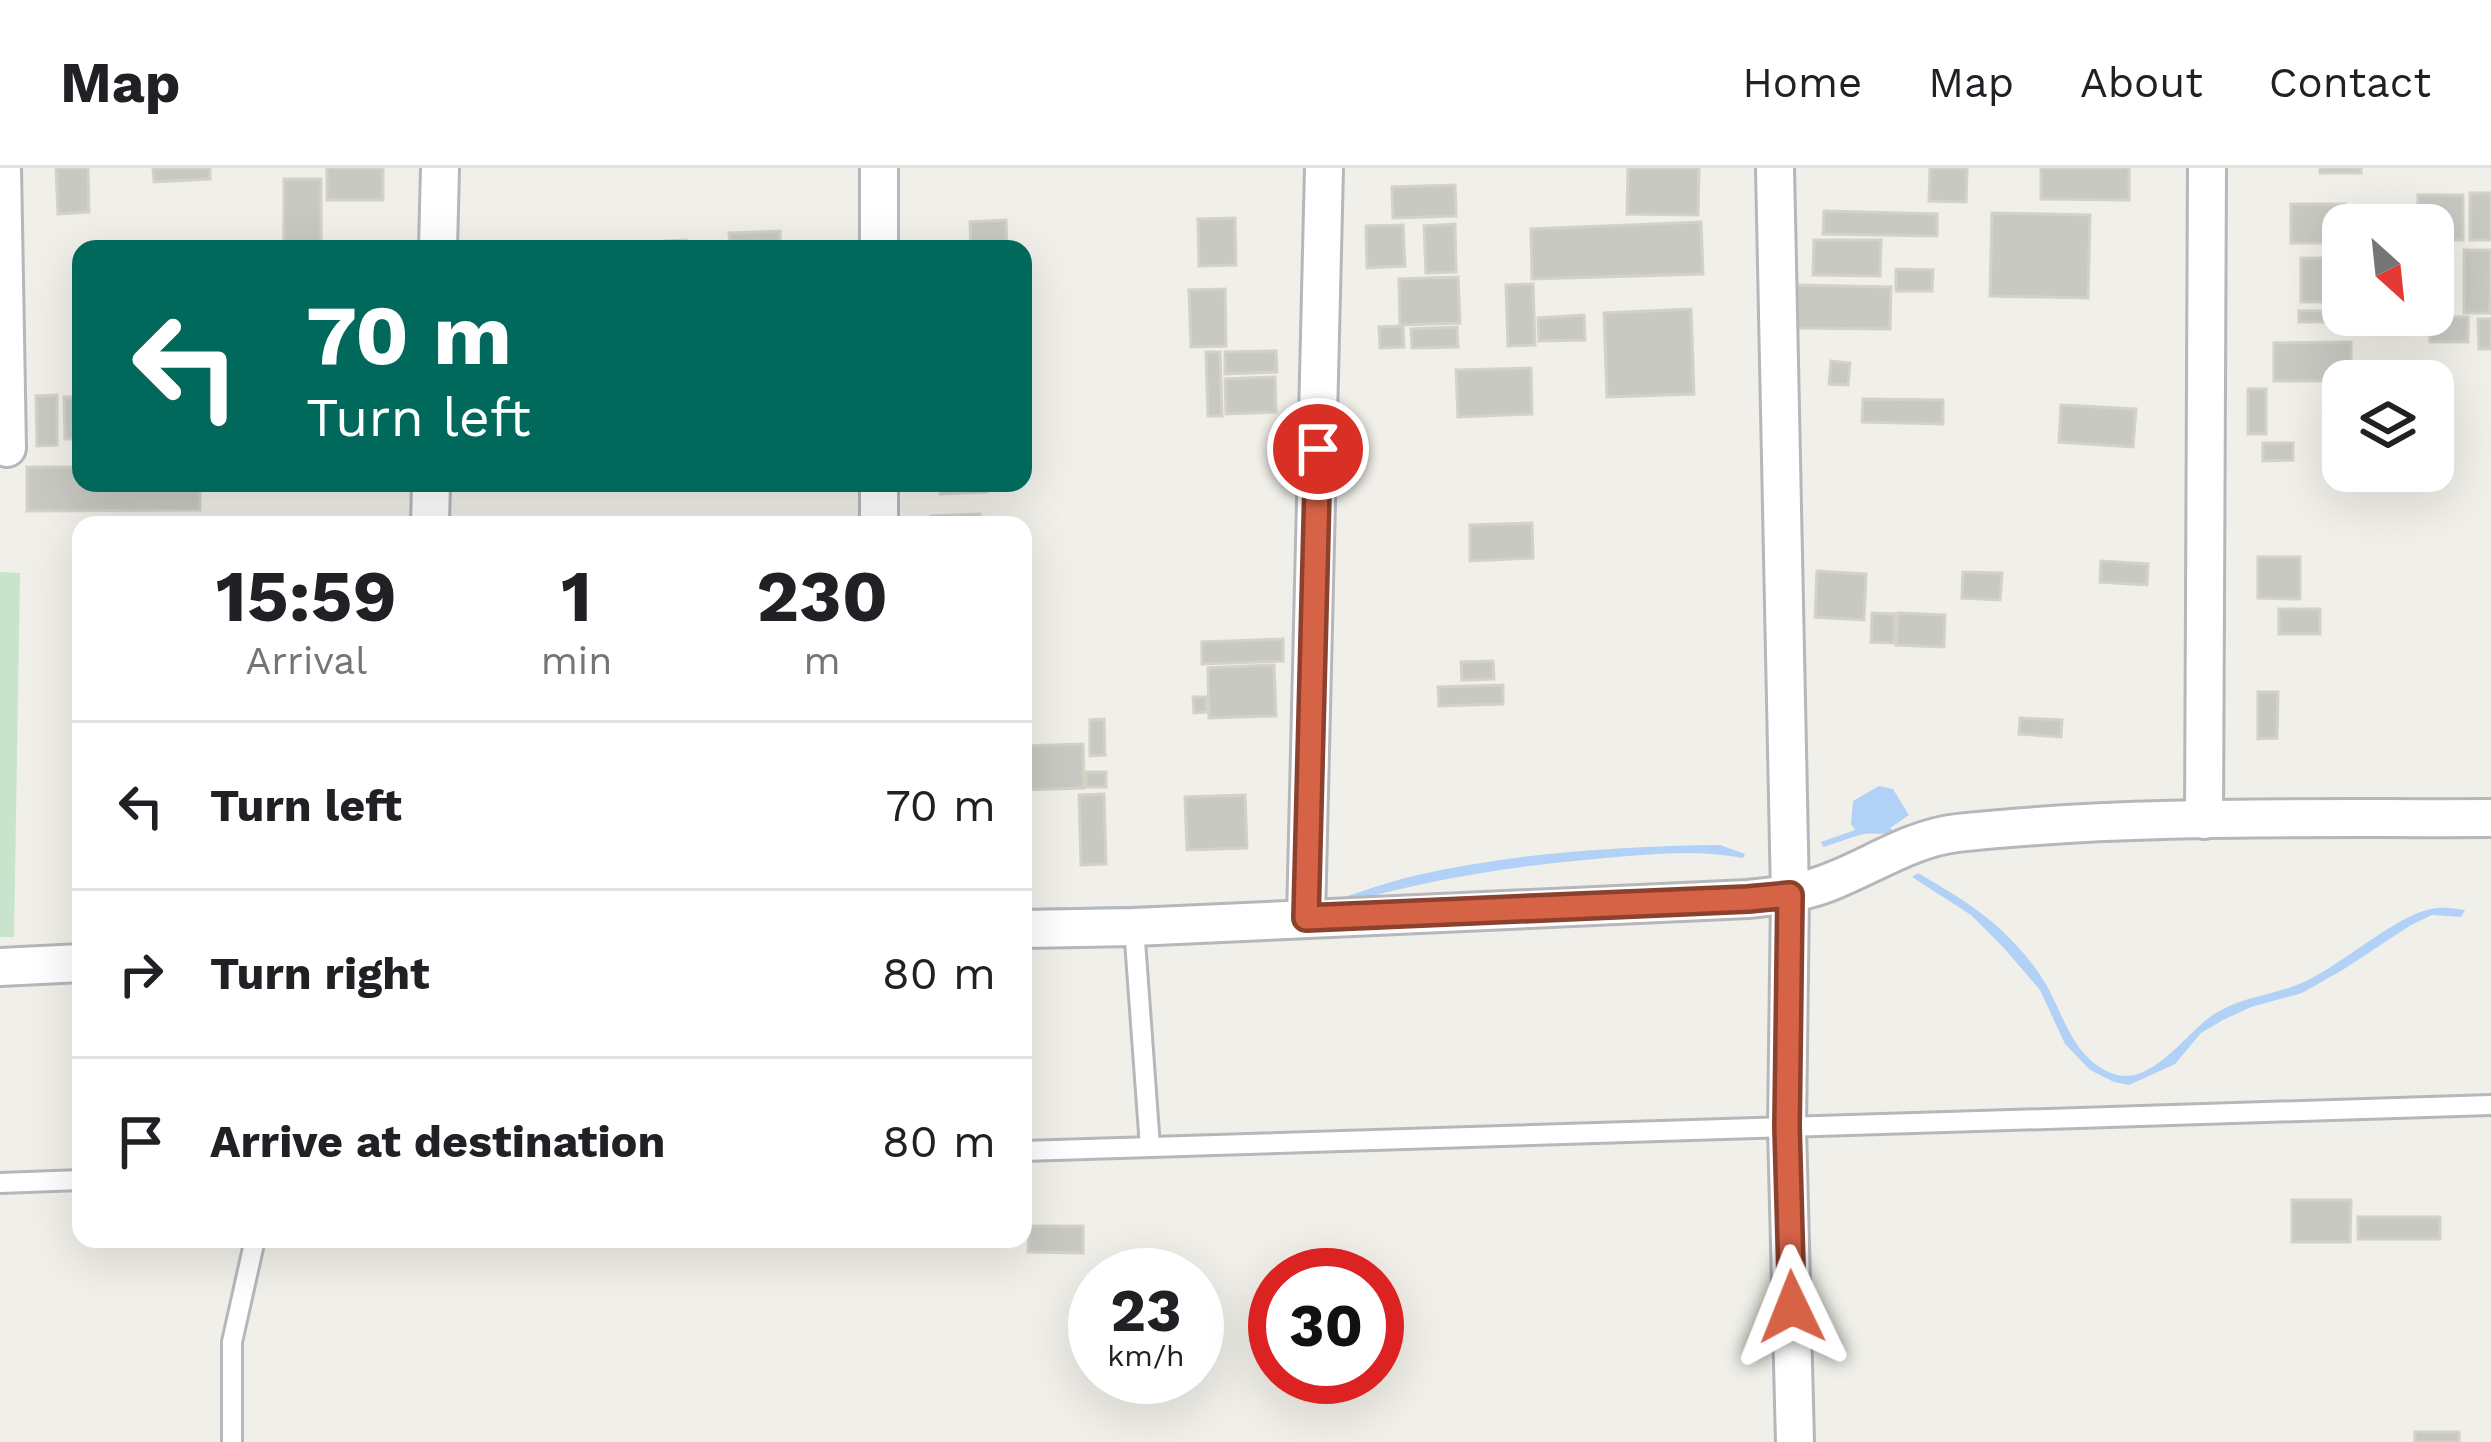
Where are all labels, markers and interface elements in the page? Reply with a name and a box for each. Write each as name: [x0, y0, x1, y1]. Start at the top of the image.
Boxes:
text: Map: [60, 49, 180, 116]
text: Home: [1742, 58, 1862, 107]
text: Map: [1928, 58, 2014, 107]
text: About: [2080, 58, 2203, 107]
text: Contact: [2269, 58, 2431, 107]
north arrow: [2322, 204, 2454, 336]
map controls: [2322, 204, 2454, 492]
text: 70 m: [306, 286, 512, 384]
icon: left: [108, 288, 264, 444]
button: layers: [2322, 360, 2454, 492]
text: Turn left: [306, 386, 531, 449]
pin: [1267, 398, 1369, 500]
icon: arrive: [1285, 416, 1351, 482]
text: 15:59: [216, 554, 397, 638]
text: 1: [561, 554, 592, 638]
text: 230: [756, 554, 888, 638]
text: Arrival: [245, 638, 367, 683]
text: min: [541, 638, 612, 683]
text: m: [804, 638, 841, 683]
icon: left: [108, 773, 174, 839]
text: Turn left: [210, 779, 402, 832]
text: 70 m: [885, 779, 996, 832]
icon: right: [108, 941, 174, 1007]
text: Turn right: [210, 947, 430, 1000]
text: 80 m: [882, 947, 996, 1000]
icon: arrive: [108, 1109, 174, 1175]
text: Arrive at destination: [210, 1115, 665, 1168]
text: 80 m: [882, 1115, 996, 1168]
position arrow: [1729, 1244, 1855, 1370]
speed limit sign: 30: [1248, 1248, 1404, 1404]
text: 23: [1110, 1275, 1182, 1346]
text: km/h: [1107, 1338, 1185, 1373]

